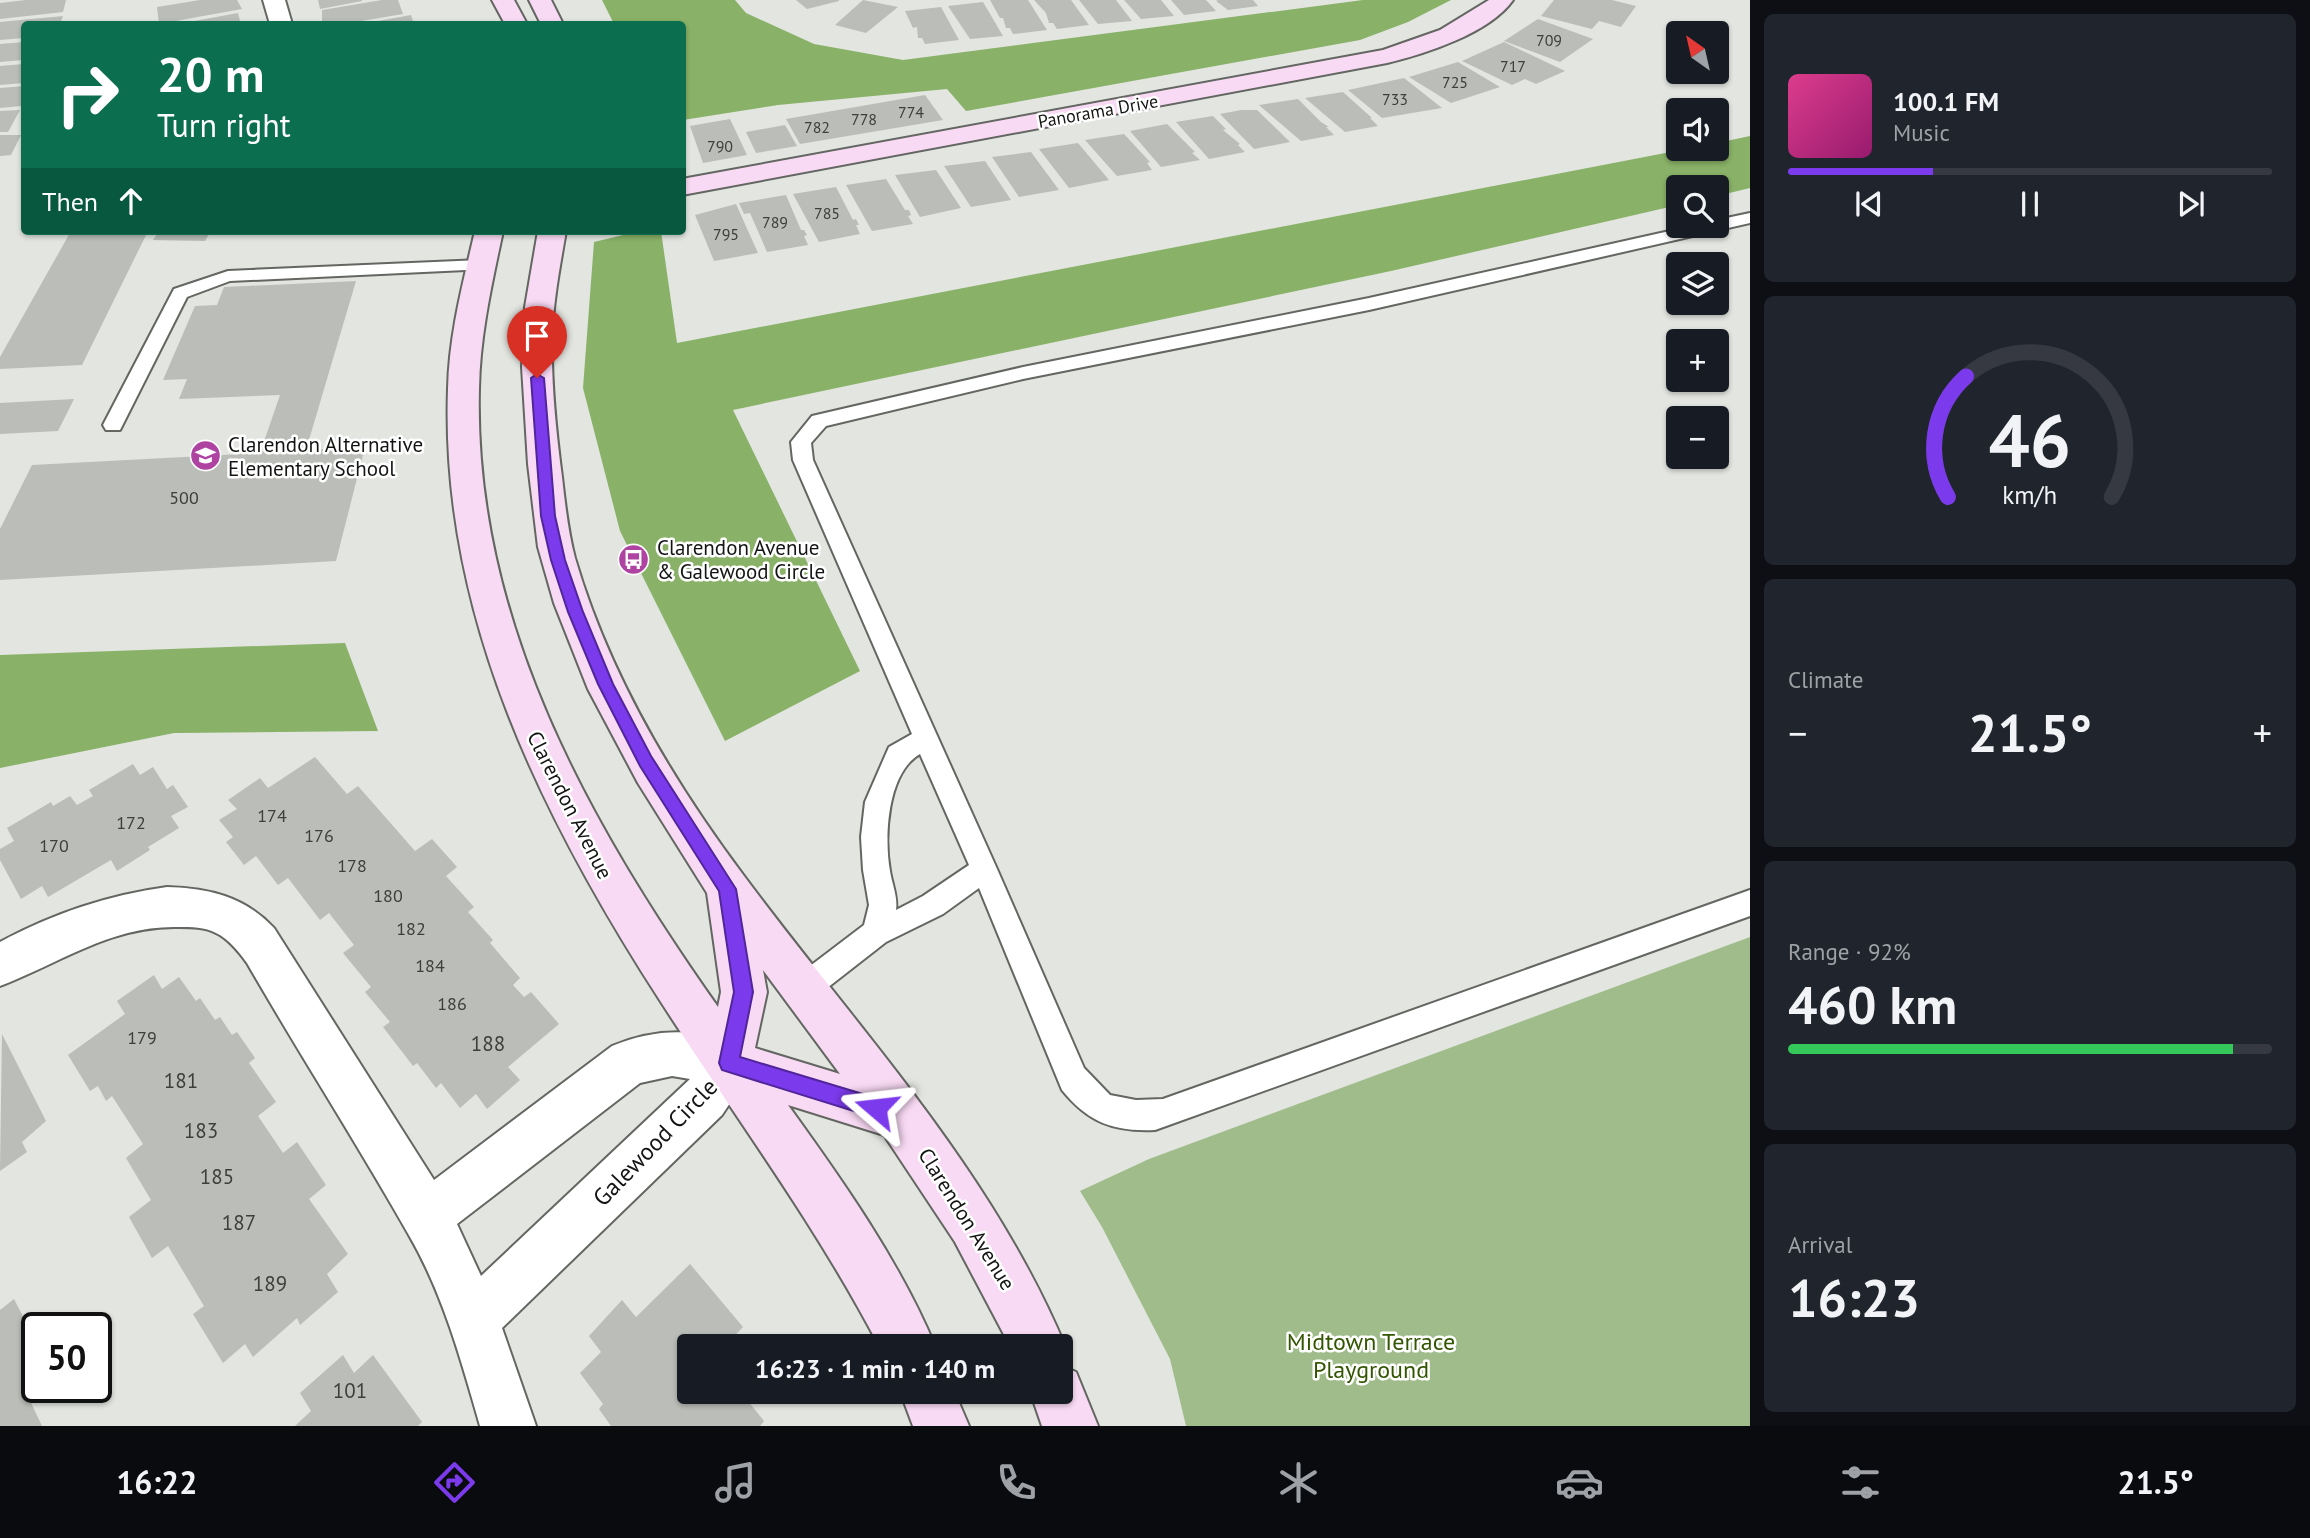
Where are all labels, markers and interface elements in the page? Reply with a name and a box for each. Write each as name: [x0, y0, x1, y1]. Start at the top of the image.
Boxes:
north arrow: [1666, 21, 1729, 84]
map controls: [1666, 21, 1729, 469]
house number: 709: [1536, 30, 1562, 50]
text: 20 m: [157, 42, 264, 106]
icon: right: [42, 49, 133, 140]
house number: 717: [1500, 56, 1526, 76]
house number: 725: [1442, 72, 1468, 92]
text: 100.1 FM: [1893, 85, 1999, 118]
street label: Panorama Drive: [1036, 89, 1160, 133]
house number: 733: [1382, 89, 1408, 109]
button: sound: [1666, 98, 1729, 161]
house number: 774: [898, 102, 924, 122]
text: Turn right: [157, 104, 291, 146]
house number: 778: [851, 109, 877, 129]
house number: 782: [804, 117, 830, 137]
text: Music: [1893, 118, 1950, 147]
house number: 790: [707, 136, 733, 156]
button: search: [1666, 175, 1729, 238]
icon: ahead: [112, 182, 150, 220]
text: Then: [42, 185, 98, 218]
icon: previous: [1850, 185, 1888, 223]
icon: pause: [2011, 185, 2049, 223]
icon: next: [2172, 185, 2210, 223]
house number: 785: [814, 203, 840, 223]
house number: 789: [762, 212, 788, 232]
house number: 795: [713, 224, 739, 244]
button: layers: [1666, 252, 1729, 315]
pin: [507, 306, 567, 378]
icon: arrive: [518, 317, 556, 355]
button: +: [1666, 329, 1729, 392]
text: 46: [1989, 393, 2071, 487]
button: −: [1666, 406, 1729, 469]
place label: Clarendon Alternative Elementary School: [228, 431, 423, 482]
school or university icon: Clarendon Alternative Elementary School: [188, 439, 222, 473]
text: km/h: [2003, 478, 2057, 510]
house number: 500: [169, 486, 199, 509]
place label: Clarendon Avenue & Galewood Circle: [657, 534, 825, 585]
bus stop icon: Clarendon Avenue & Galewood Circle: [617, 542, 651, 576]
text: Climate: [1788, 665, 1863, 694]
text: 21.5°: [1968, 699, 2092, 766]
text: −: [1788, 708, 1807, 757]
text: +: [2253, 708, 2272, 757]
street label: Clarendon Avenue: [521, 727, 619, 883]
house number: 174: [257, 804, 287, 827]
house number: 172: [116, 811, 146, 834]
house number: 176: [304, 824, 334, 847]
house number: 170: [39, 834, 69, 857]
house number: 178: [337, 854, 367, 877]
house number: 180: [373, 884, 403, 907]
house number: 182: [396, 917, 426, 940]
text: Range · 92%: [1788, 937, 1911, 966]
house number: 184: [415, 954, 445, 977]
text: 460 km: [1788, 971, 1957, 1038]
house number: 186: [437, 992, 467, 1015]
house number: 179: [127, 1026, 157, 1049]
house number: 188: [471, 1030, 505, 1057]
house number: 181: [164, 1067, 198, 1094]
street label: Galewood Circle: [586, 1071, 724, 1213]
position arrow: [839, 1071, 913, 1145]
house number: 183: [184, 1117, 218, 1144]
street label: Clarendon Avenue: [913, 1143, 1021, 1295]
house number: 185: [200, 1163, 234, 1190]
house number: 187: [222, 1209, 256, 1236]
text: Arrival: [1788, 1230, 1852, 1259]
text: 16:23: [1788, 1264, 1920, 1331]
house number: 189: [253, 1270, 287, 1297]
speed limit sign: 50: [21, 1312, 112, 1403]
park label: Midtown Terrace Playground: [1287, 1326, 1455, 1385]
text: 16:23 · 1 min · 140 m: [755, 1352, 995, 1385]
house number: 101: [333, 1377, 367, 1404]
icon: directions: [430, 1458, 479, 1507]
icon: music: [711, 1458, 760, 1507]
icon: phone: [992, 1458, 1041, 1507]
icon: climate: [1274, 1458, 1323, 1507]
icon: car: [1555, 1458, 1604, 1507]
icon: filters: [1836, 1458, 1885, 1507]
text: 16:22: [116, 1461, 197, 1503]
text: 21.5°: [2118, 1461, 2194, 1503]

